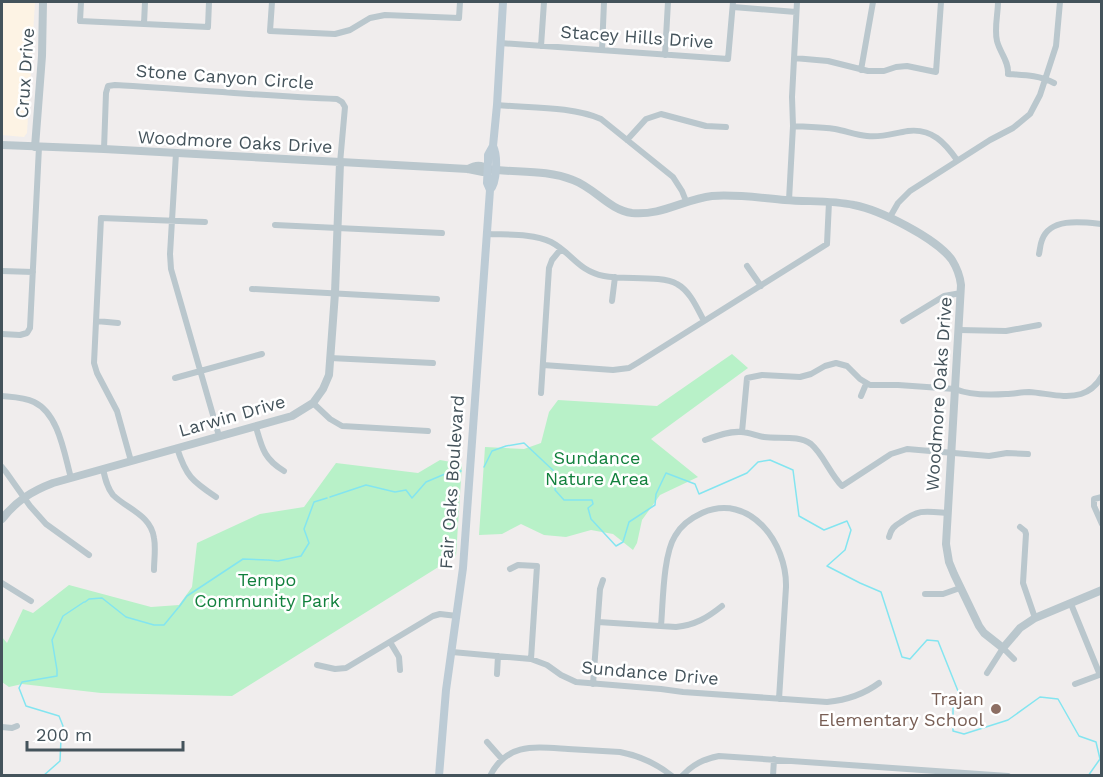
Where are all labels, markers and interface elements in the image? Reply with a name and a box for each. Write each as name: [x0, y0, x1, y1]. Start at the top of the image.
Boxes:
street label: Stacey Hills Drive: [560, 21, 714, 52]
street label: Crux Drive: [11, 27, 38, 119]
street label: Stone Canyon Circle: [135, 60, 315, 93]
street label: Woodmore Oaks Drive: [137, 126, 333, 157]
street label: Woodmore Oaks Drive: [921, 296, 956, 492]
street label: Larwin Drive: [176, 390, 288, 441]
street label: Fair Oaks Boulevard: [435, 394, 468, 570]
park label: Sundance Nature Area: [545, 447, 649, 489]
park label: Tempo Community Park: [194, 569, 340, 611]
street label: Sundance Drive: [581, 656, 720, 689]
place label: Trajan Elementary School: [818, 688, 984, 730]
marker: Trajan Elementary School: [989, 702, 1003, 716]
scale bar: [27, 714, 183, 752]
text: 200 m: [36, 724, 92, 745]

